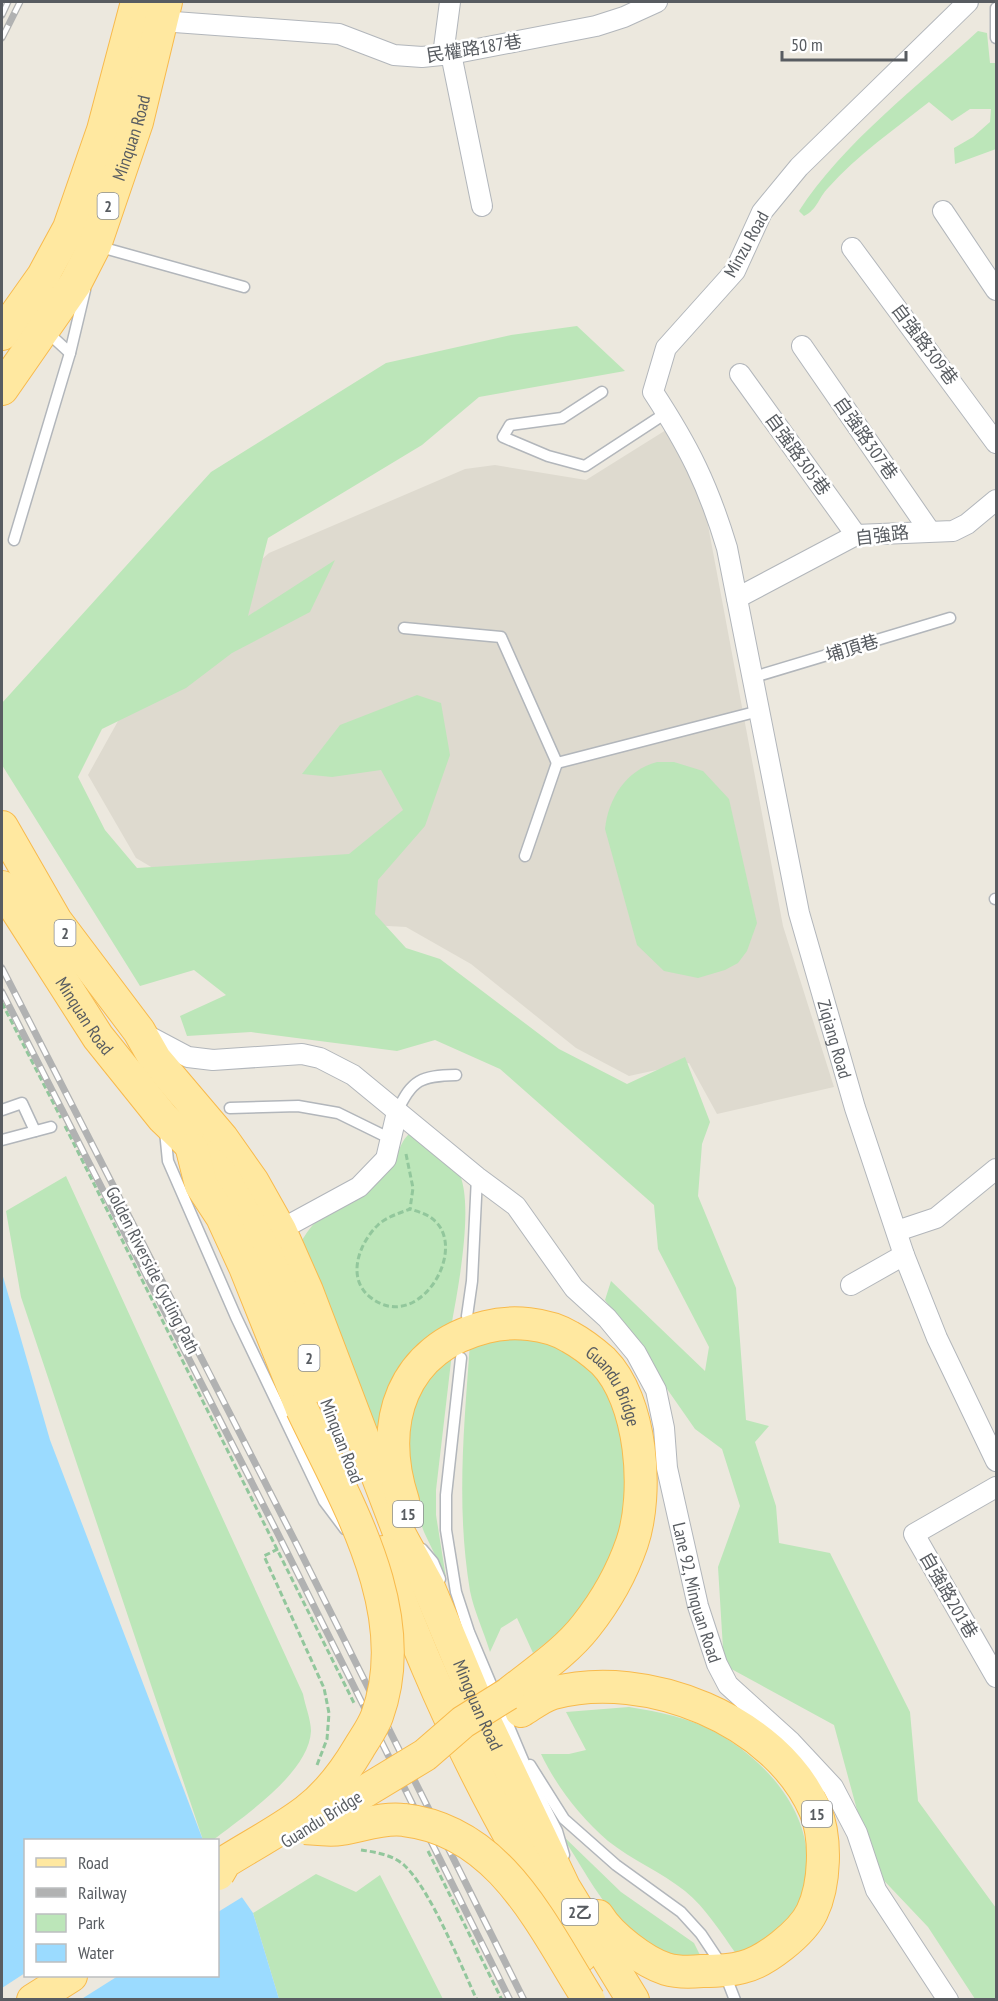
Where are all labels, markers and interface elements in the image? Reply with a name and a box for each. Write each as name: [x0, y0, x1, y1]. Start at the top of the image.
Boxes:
scale bar: [782, 24, 906, 62]
street label: 民權路187巷: [425, 29, 523, 67]
text: 50 m: [791, 33, 823, 56]
street label: Minquan Road: [106, 92, 155, 183]
road number: 2: [98, 193, 118, 219]
street label: Minzu Road: [718, 207, 774, 281]
street label: 自強路309巷: [887, 299, 963, 389]
street label: 自強路307巷: [829, 392, 903, 484]
street label: 自強路305巷: [760, 408, 836, 500]
street label: 自強路: [854, 520, 910, 550]
street label: 埔頂巷: [823, 629, 881, 667]
road number: 2: [54, 920, 76, 946]
street label: Minquan Road: [51, 972, 119, 1059]
street label: Ziqiang Road: [813, 997, 857, 1081]
street label: Golden Riverside Cycling Path: [101, 1182, 205, 1358]
street label: Guandu Bridge: [582, 1340, 646, 1429]
road number: 2: [298, 1345, 320, 1371]
street label: Minquan Road: [315, 1396, 369, 1486]
road number: 15: [393, 1501, 423, 1527]
street label: Lane 92, Minquan Road: [668, 1520, 727, 1665]
street label: 自強路201巷: [915, 1548, 983, 1642]
street label: Mingquan Road: [449, 1656, 508, 1754]
street label: Guandu Bridge: [276, 1785, 366, 1853]
road number: 15: [802, 1801, 832, 1827]
legend: [24, 1839, 219, 1977]
text: Road: [78, 1851, 109, 1874]
text: Railway: [78, 1881, 127, 1904]
road number: 2乙: [562, 1899, 598, 1925]
text: Park: [78, 1911, 105, 1934]
text: Water: [78, 1941, 114, 1964]

